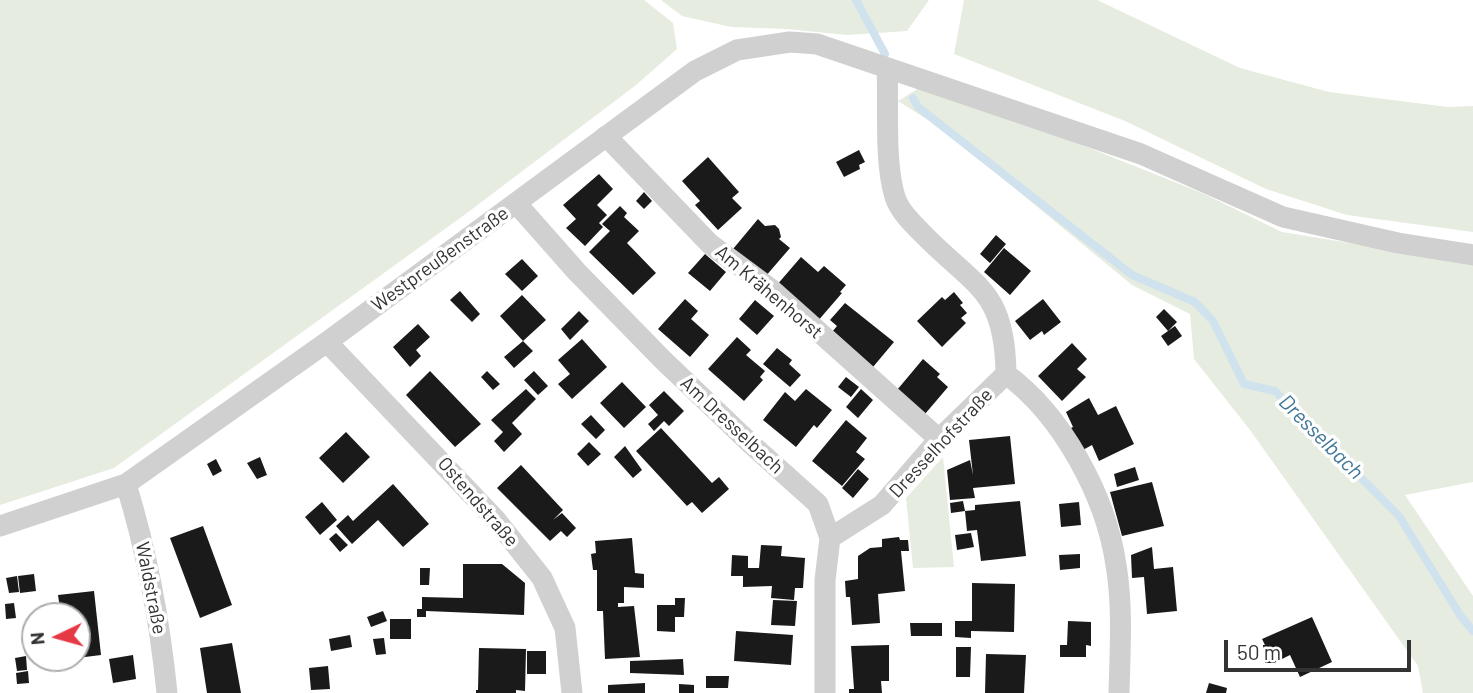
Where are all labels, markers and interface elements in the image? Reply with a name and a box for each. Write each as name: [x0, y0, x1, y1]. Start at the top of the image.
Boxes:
street label: Westpreußenstraße: [367, 202, 513, 316]
street label: Am Krähenhorst: [711, 241, 827, 343]
street label: Am Dresselbach: [676, 372, 788, 478]
street label: Dresselhofstraße: [885, 384, 997, 502]
water label: Dresselbach: [1273, 389, 1369, 485]
street label: Ostendstraße: [433, 452, 523, 552]
street label: Waldstraße: [131, 540, 171, 636]
north arrow: [21, 602, 91, 672]
scale bar: [1228, 626, 1415, 670]
text: N: [25, 631, 49, 646]
text: 50 m: [1237, 639, 1281, 664]

